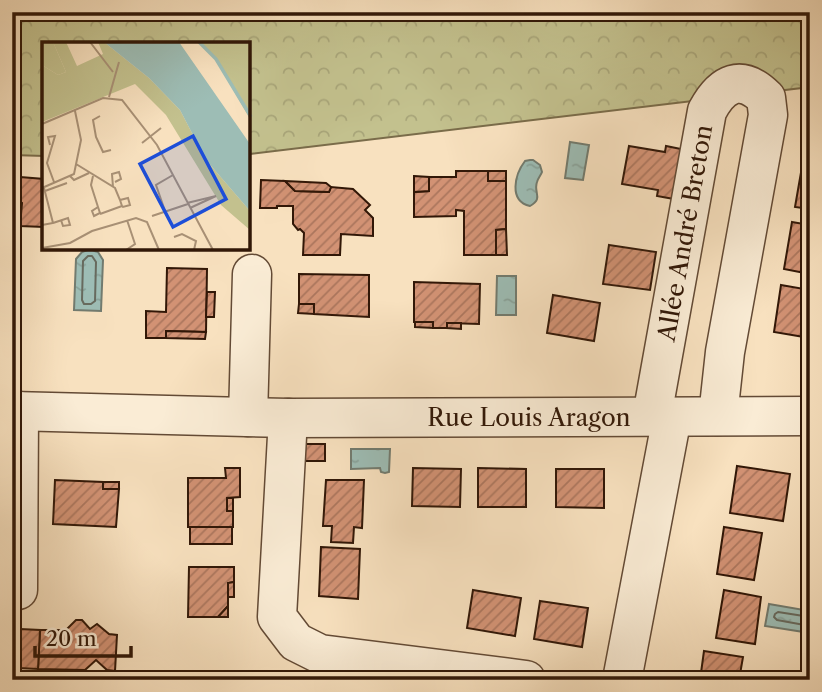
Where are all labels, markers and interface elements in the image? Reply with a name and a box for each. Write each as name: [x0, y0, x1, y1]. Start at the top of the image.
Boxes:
inset map: [42, 42, 250, 250]
street label: Allée André Breton: [651, 122, 718, 345]
street label: Rue Louis Aragon: [427, 403, 631, 432]
scale bar: [35, 615, 131, 659]
text: 20 m: [46, 626, 97, 651]

